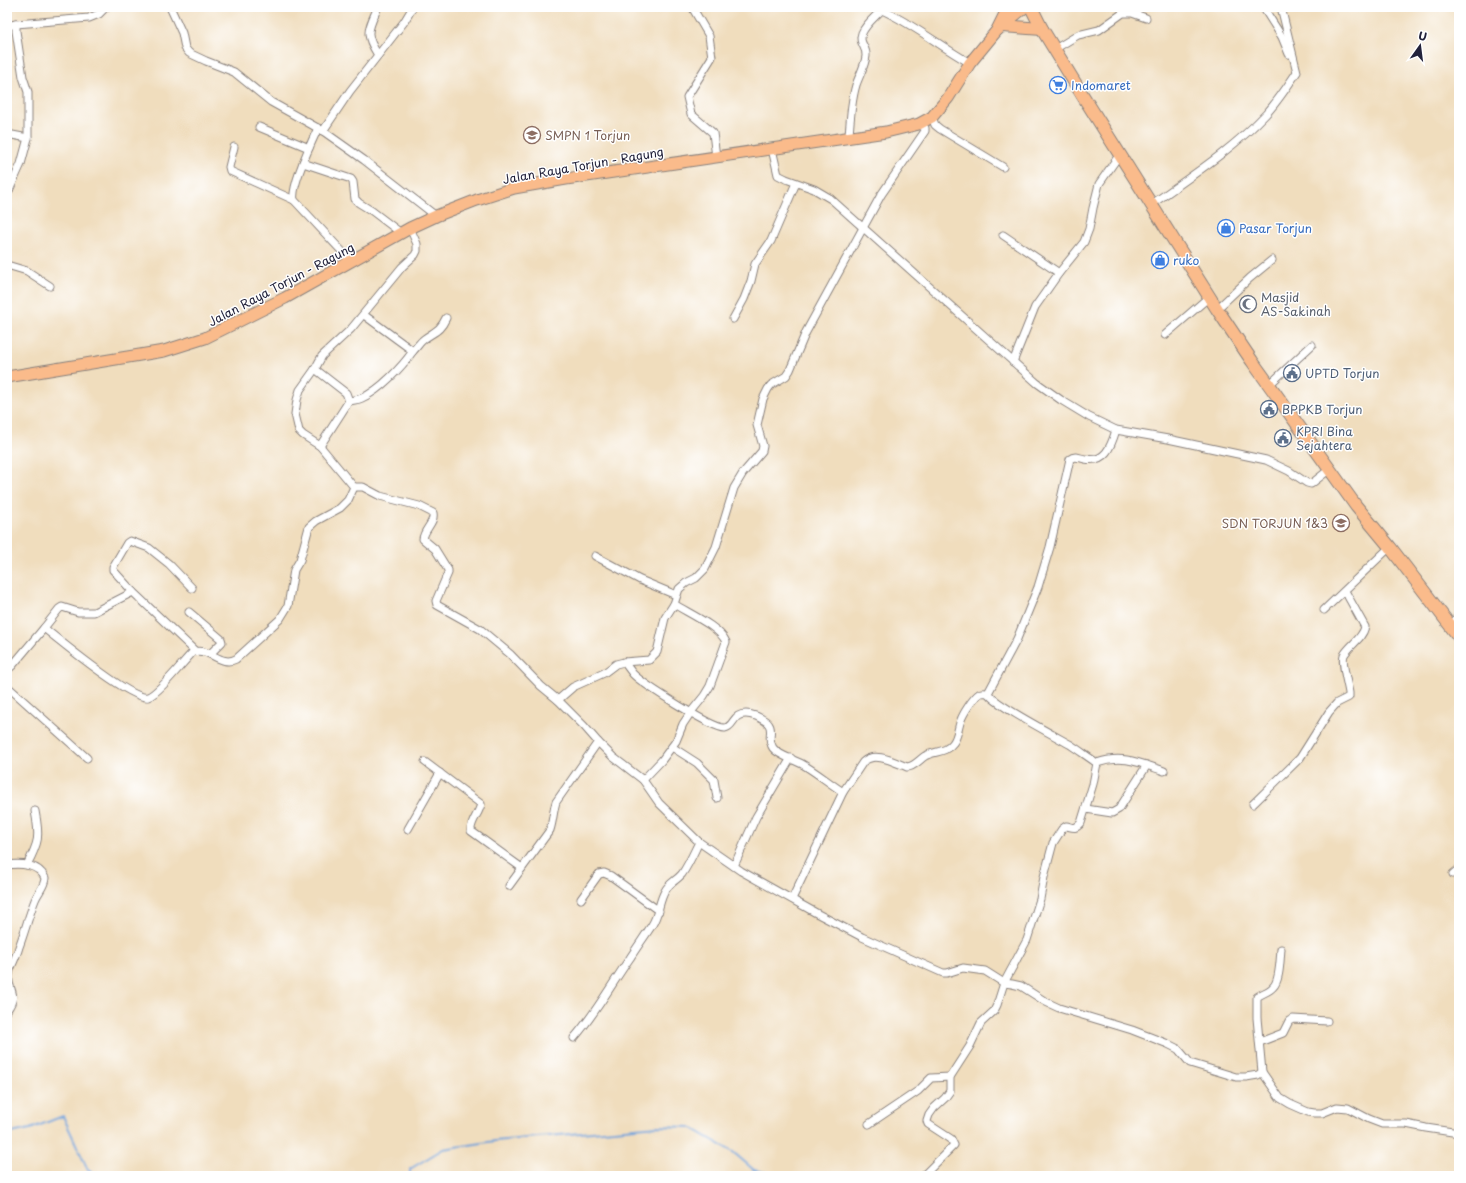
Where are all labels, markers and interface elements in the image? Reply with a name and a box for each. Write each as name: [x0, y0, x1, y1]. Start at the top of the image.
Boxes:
north arrow: [1400, 26, 1440, 66]
text: U: [1416, 27, 1429, 45]
supermarket icon: Indomaret: [1048, 75, 1068, 95]
place label: Indomaret: [1071, 76, 1131, 94]
school or university icon: SMPN 1 Torjun: [522, 125, 542, 145]
place label: SMPN 1 Torjun: [545, 126, 630, 144]
street label: Jalan Raya Torjun - Ragung: [501, 142, 665, 188]
shop icon: Pasar Torjun: [1216, 218, 1236, 238]
place label: Pasar Torjun: [1239, 219, 1312, 237]
street label: Jalan Raya Torjun - Ragung: [205, 238, 357, 330]
shop icon: ruko: [1150, 250, 1170, 270]
place label: ruko: [1173, 251, 1199, 269]
place label: Masjid AS-Sakinah: [1261, 288, 1331, 320]
mosque icon: Masjid AS-Sakinah: [1238, 294, 1258, 314]
public building icon: UPTD Torjun: [1282, 363, 1302, 383]
place label: UPTD Torjun: [1305, 364, 1380, 382]
public building icon: BPPKB Torjun: [1259, 399, 1279, 419]
place label: BPPKB Torjun: [1282, 400, 1362, 418]
place label: KPRI Bina Sejahtera: [1296, 422, 1353, 454]
public building icon: KPRI Bina Sejahtera: [1273, 428, 1293, 448]
school or university icon: SDN TORJUN 1&3: [1331, 513, 1351, 533]
place label: SDN TORJUN 1&3: [1222, 514, 1328, 532]

